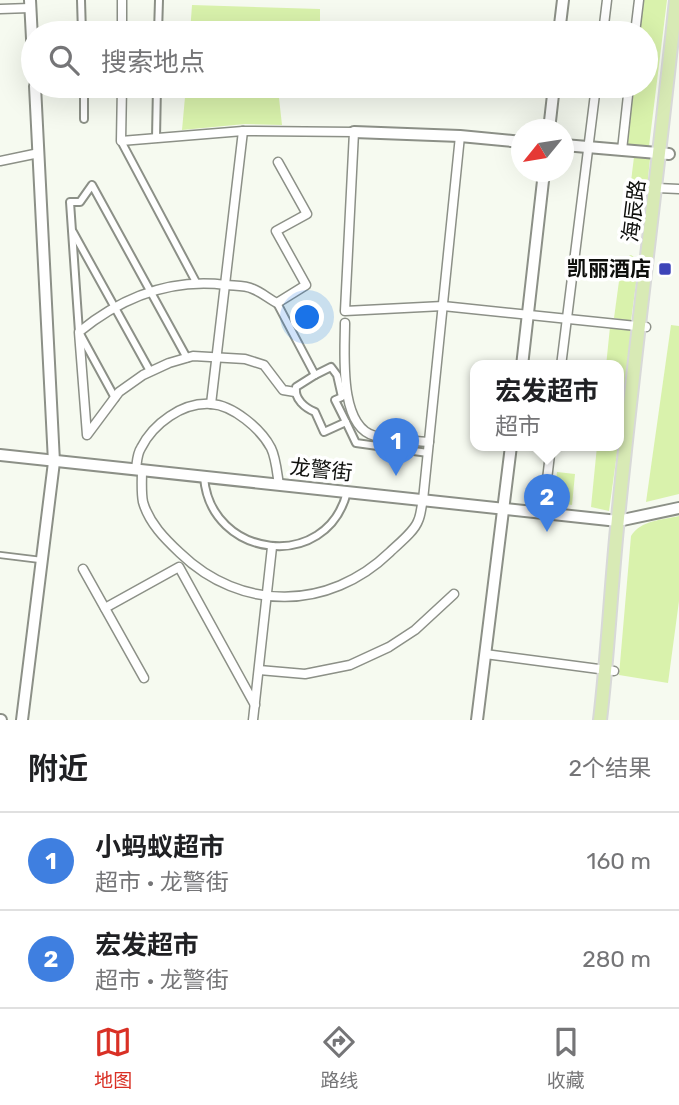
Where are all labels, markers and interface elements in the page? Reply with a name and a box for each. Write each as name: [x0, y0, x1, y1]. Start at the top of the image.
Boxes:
search box: [21, 21, 658, 98]
icon: search: [45, 41, 83, 79]
text: 搜索地点: [101, 47, 205, 78]
north arrow: [511, 119, 574, 182]
street label: 海辰路: [617, 178, 650, 244]
place label: 凯丽酒店: [567, 256, 651, 281]
marker: 凯丽酒店: [657, 261, 673, 277]
your location: [290, 300, 324, 334]
popup: [470, 360, 624, 451]
text: 宏发超市: [495, 376, 599, 407]
text: 超市: [495, 412, 541, 440]
pin: 1: [373, 418, 419, 476]
street label: 龙警街: [288, 454, 354, 485]
pin: 2: [524, 474, 570, 532]
text: 附近: [28, 751, 88, 787]
text: 2个结果: [568, 754, 651, 782]
text: 小蚂蚁超市: [95, 832, 225, 863]
text: 1: [45, 847, 57, 875]
text: 160 m: [587, 847, 651, 875]
text: 超市 · 龙警街: [95, 868, 229, 896]
text: 宏发超市: [95, 930, 199, 961]
text: 2: [44, 945, 58, 973]
text: 280 m: [582, 945, 651, 973]
text: 超市 · 龙警街: [95, 966, 229, 994]
tab: 地图: [94, 1023, 132, 1092]
tab: 路线: [320, 1023, 359, 1092]
tab: 收藏: [547, 1023, 585, 1092]

